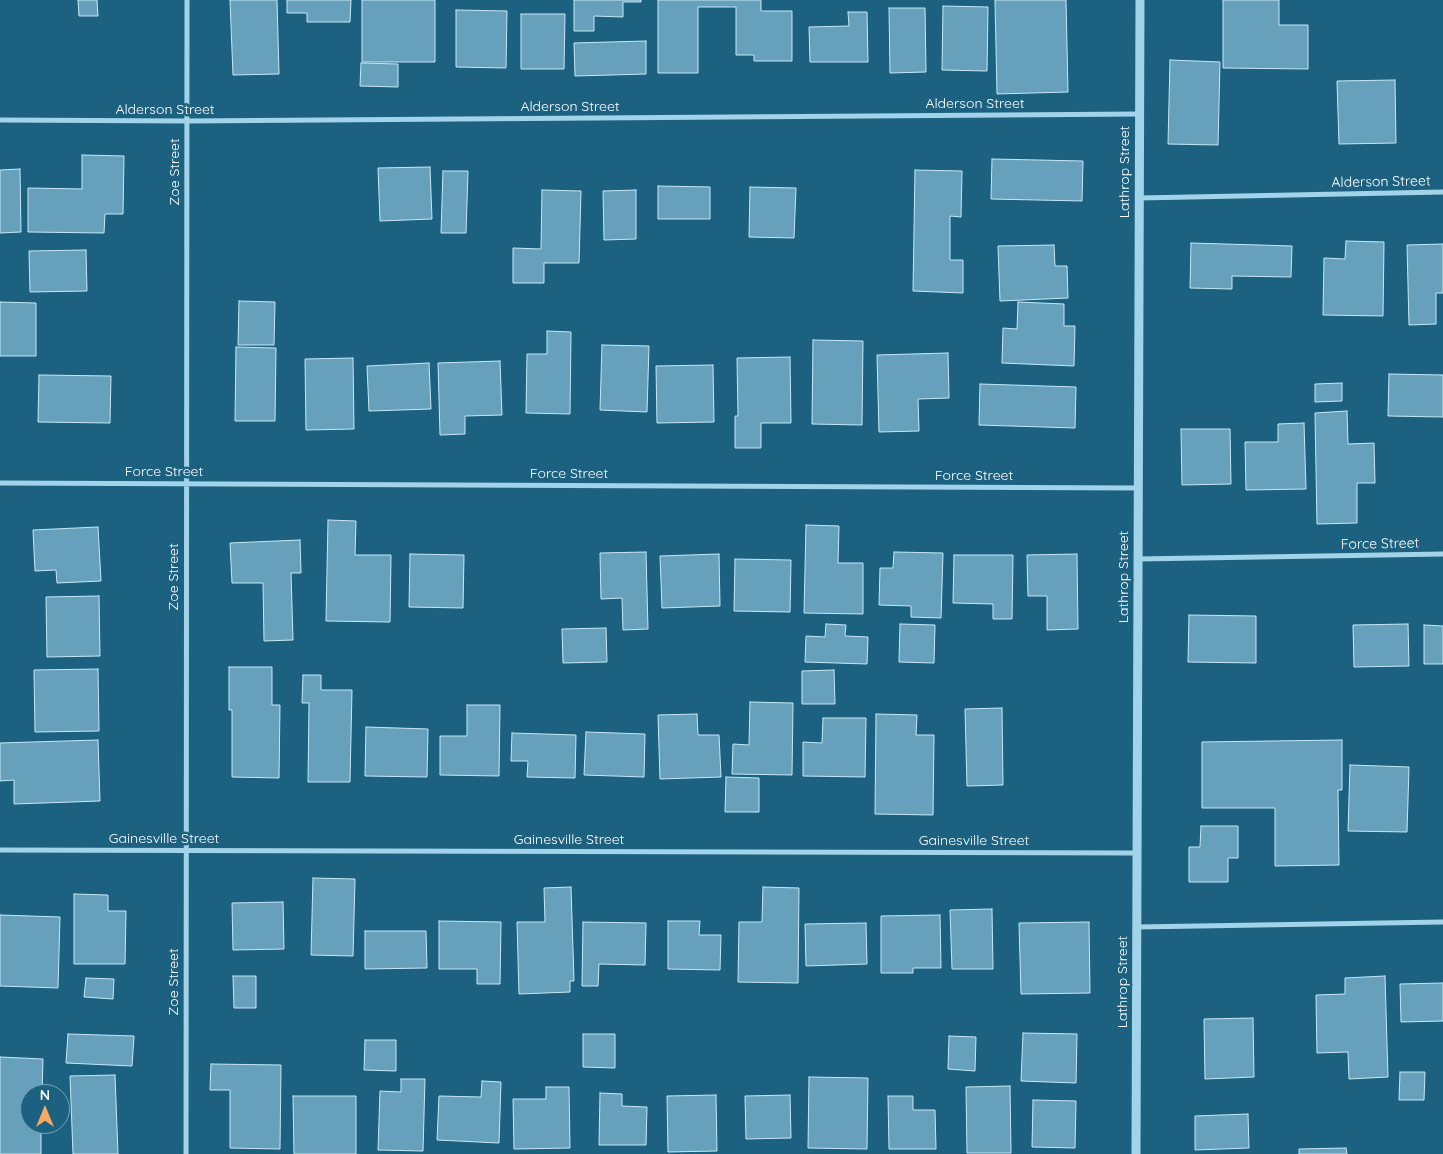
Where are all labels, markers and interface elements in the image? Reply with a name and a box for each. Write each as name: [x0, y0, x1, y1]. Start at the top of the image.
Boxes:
street label: Alderson Street: [925, 96, 1025, 112]
street label: Alderson Street: [520, 99, 620, 115]
street label: Alderson Street: [115, 102, 215, 118]
street label: Lathrop Street: [1117, 126, 1133, 218]
street label: Zoe Street: [167, 138, 183, 206]
street label: Alderson Street: [1331, 173, 1431, 191]
street label: Force Street: [125, 464, 203, 480]
street label: Force Street: [530, 466, 608, 482]
street label: Force Street: [935, 468, 1013, 484]
street label: Lathrop Street: [1116, 531, 1132, 623]
street label: Force Street: [1341, 535, 1419, 553]
street label: Zoe Street: [166, 543, 182, 611]
street label: Gainesville Street: [109, 831, 219, 847]
street label: Gainesville Street: [514, 832, 624, 848]
street label: Gainesville Street: [919, 833, 1029, 849]
street label: Lathrop Street: [1115, 936, 1131, 1028]
street label: Zoe Street: [166, 948, 182, 1016]
north arrow: [20, 1084, 70, 1134]
text: N: [40, 1086, 50, 1104]

